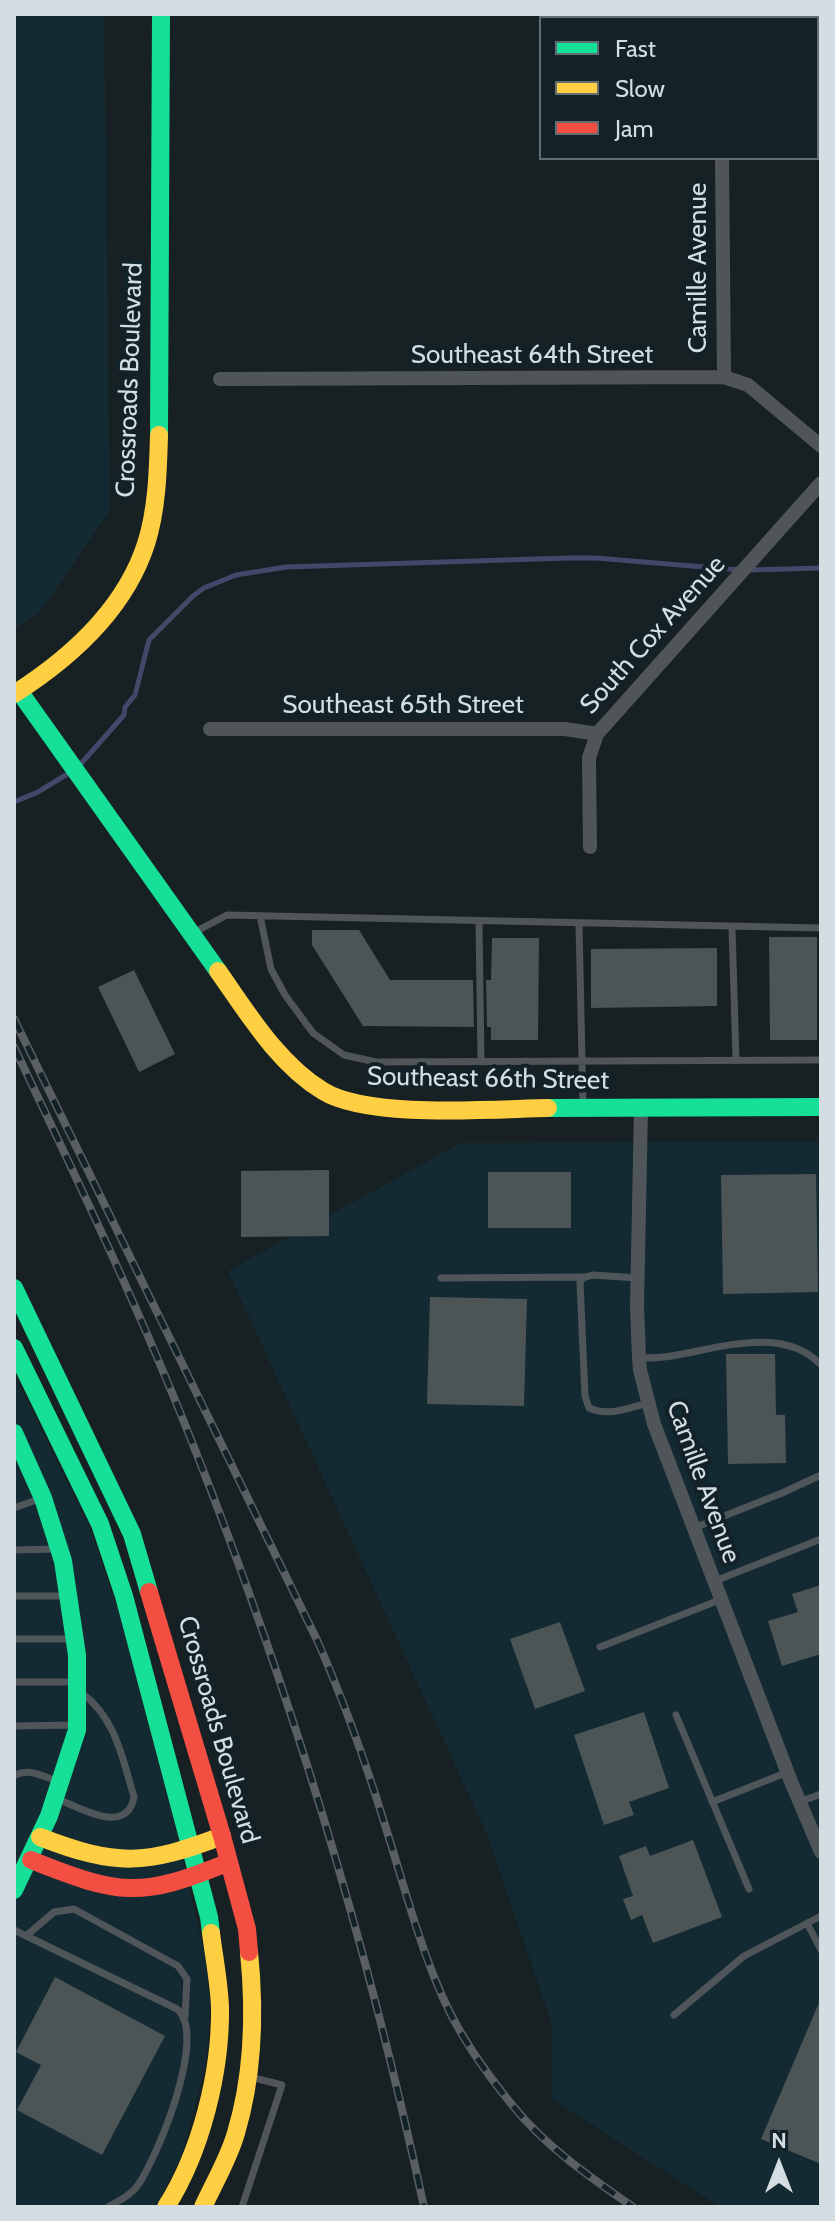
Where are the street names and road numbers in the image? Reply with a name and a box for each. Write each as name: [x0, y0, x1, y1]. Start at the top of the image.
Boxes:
street label: Camille Avenue: [682, 183, 714, 353]
street label: Crossroads Boulevard: [110, 262, 150, 498]
street label: Southeast 64th Street: [411, 339, 653, 371]
street label: South Cox Avenue: [574, 550, 732, 720]
street label: Southeast 65th Street: [282, 689, 524, 721]
street label: Southeast 66th Street: [367, 1061, 609, 1097]
street label: Camille Avenue: [659, 1397, 747, 1567]
street label: Crossroads Boulevard: [171, 1613, 265, 1847]

